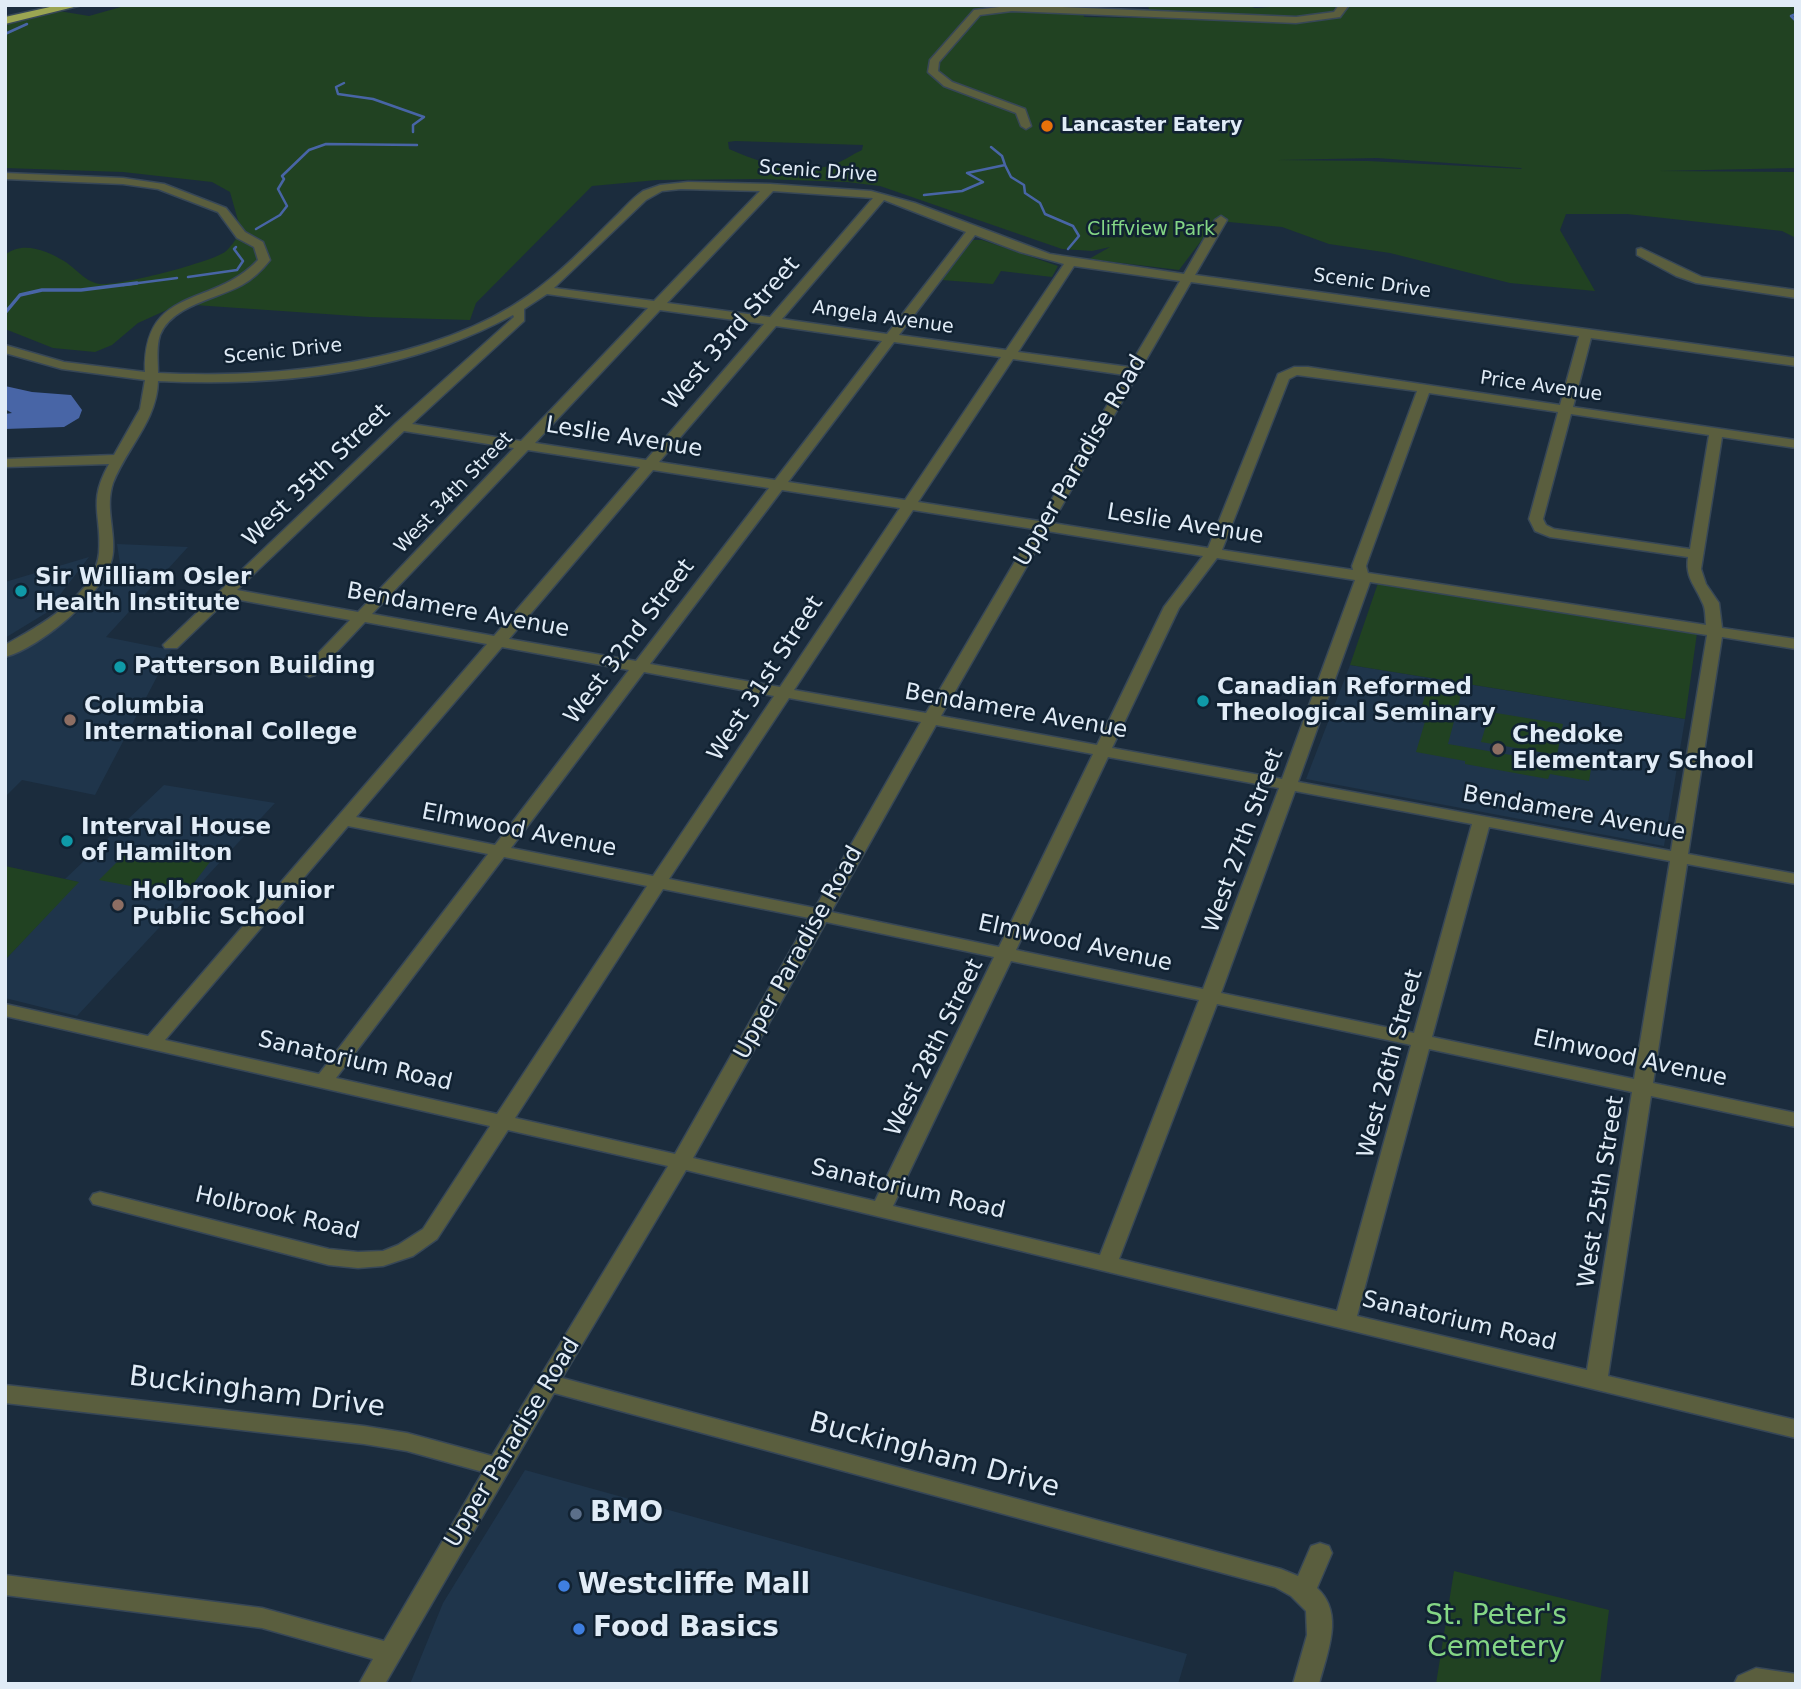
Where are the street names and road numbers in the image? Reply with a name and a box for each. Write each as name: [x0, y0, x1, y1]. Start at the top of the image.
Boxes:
street label: Scenic Drive: [758, 156, 878, 188]
street label: West 33rd Street: [658, 252, 806, 416]
street label: Scenic Drive: [1312, 264, 1432, 304]
street label: Angela Avenue: [811, 297, 955, 339]
street label: Scenic Drive: [223, 334, 343, 370]
street label: Upper Paradise Road: [1009, 350, 1153, 572]
street label: Price Avenue: [1479, 367, 1603, 407]
street label: West 35th Street: [238, 399, 396, 553]
street label: Leslie Avenue: [544, 412, 704, 464]
street label: West 34th Street: [390, 427, 518, 559]
street label: Leslie Avenue: [1105, 499, 1265, 551]
street label: West 32nd Street: [559, 554, 701, 730]
street label: Bendamere Avenue: [345, 578, 571, 644]
street label: West 31st Street: [702, 591, 830, 767]
street label: Bendamere Avenue: [903, 679, 1129, 745]
street label: West 27th Street: [1198, 745, 1290, 937]
street label: Bendamere Avenue: [1461, 781, 1687, 847]
street label: Elmwood Avenue: [419, 799, 619, 863]
street label: Upper Paradise Road: [729, 842, 869, 1064]
street label: Elmwood Avenue: [975, 910, 1175, 978]
street label: West 28th Street: [880, 955, 990, 1141]
street label: West 26th Street: [1353, 967, 1429, 1161]
street label: Elmwood Avenue: [1530, 1025, 1730, 1093]
street label: Sanatorium Road: [255, 1026, 455, 1098]
street label: West 25th Street: [1573, 1094, 1631, 1290]
street label: Sanatorium Road: [808, 1154, 1008, 1226]
street label: Holbrook Road: [192, 1182, 362, 1246]
street label: Sanatorium Road: [1359, 1286, 1559, 1358]
street label: Upper Paradise Road: [439, 1333, 587, 1553]
street label: Buckingham Drive: [127, 1361, 387, 1425]
street label: Buckingham Drive: [805, 1406, 1063, 1506]

